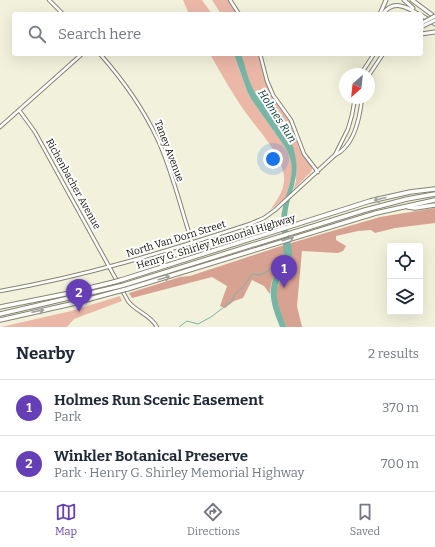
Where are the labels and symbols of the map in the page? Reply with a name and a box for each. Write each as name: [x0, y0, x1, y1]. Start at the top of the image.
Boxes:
north arrow: [339, 68, 375, 104]
water label: Holmes Run: [255, 87, 299, 145]
street label: Taney Avenue: [152, 119, 186, 183]
street label: Richenbacher Avenue: [43, 137, 103, 231]
your location: [263, 149, 283, 169]
one-way arrow: [374, 196, 387, 203]
street label: Henry G. Shirley Memorial Highway: [135, 212, 298, 272]
street label: North Van Dorn Street: [125, 218, 227, 260]
one-way arrow: [281, 235, 294, 242]
pin: 1: [271, 255, 297, 288]
one-way arrow: [157, 274, 170, 281]
pin: 2: [66, 279, 92, 312]
one-way arrow: [31, 307, 44, 315]

